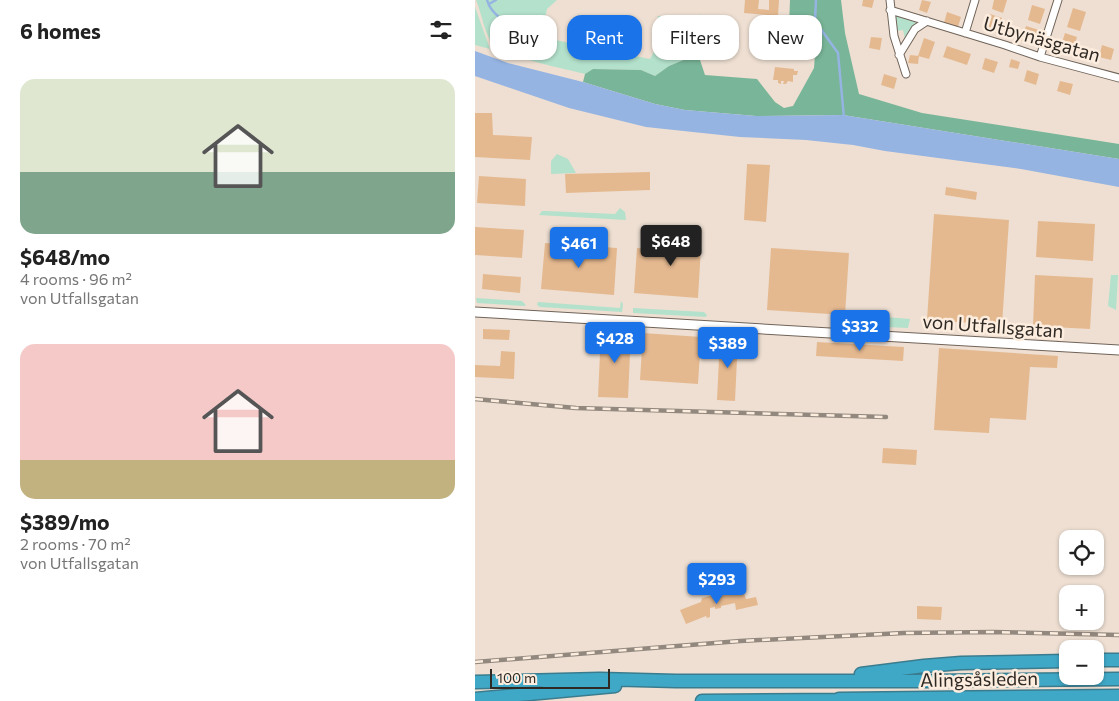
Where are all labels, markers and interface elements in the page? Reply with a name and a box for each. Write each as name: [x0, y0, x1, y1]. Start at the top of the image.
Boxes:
street label: Utbynäsgatan: [981, 11, 1103, 66]
chip: Buy: [490, 15, 557, 60]
chip: Rent: [567, 15, 642, 60]
chip: Filters: [652, 15, 739, 60]
chip: New: [749, 15, 822, 60]
icon: filters: [427, 16, 455, 44]
text: 6 homes: [20, 18, 101, 43]
icon: home: [193, 111, 283, 201]
pin: $648: [641, 224, 701, 267]
pin: $461: [549, 226, 609, 269]
text: $648: [652, 231, 690, 250]
text: $461: [561, 233, 597, 252]
text: $648/mo: [20, 244, 110, 269]
text: 4 rooms · 96 m²: [20, 269, 132, 288]
text: von Utfallsgatan: [20, 288, 139, 307]
street label: von Utfallsgatan: [922, 309, 1064, 342]
pin: $332: [830, 310, 890, 352]
text: $332: [842, 316, 878, 335]
pin: $428: [585, 322, 645, 364]
pin: $389: [698, 326, 758, 369]
text: $428: [596, 328, 634, 347]
text: $389: [709, 333, 747, 352]
icon: home: [193, 376, 283, 466]
text: $389/mo: [20, 509, 110, 534]
map controls: [1059, 530, 1104, 685]
button: locate: [1059, 530, 1104, 575]
text: 2 rooms · 70 m²: [20, 534, 131, 553]
text: von Utfallsgatan: [20, 553, 139, 572]
pin: $293: [687, 562, 747, 605]
text: $293: [698, 569, 736, 588]
button: +: [1059, 585, 1104, 630]
button: −: [1059, 640, 1104, 685]
scale bar: [490, 666, 610, 689]
street label: Alingsåsleden: [920, 666, 1038, 691]
text: 100 m: [497, 669, 536, 686]

